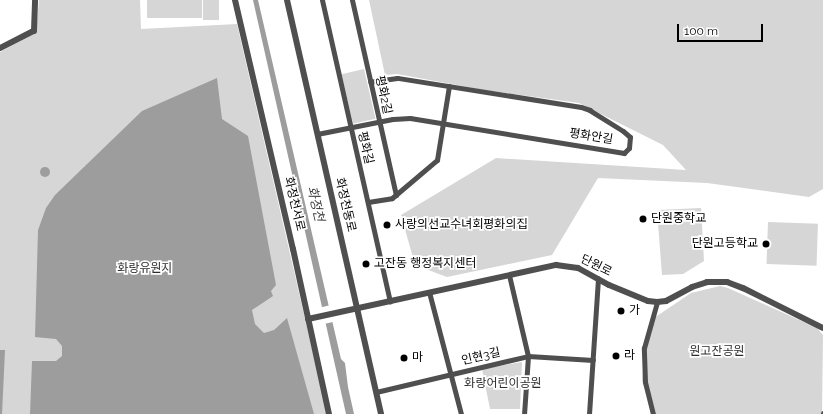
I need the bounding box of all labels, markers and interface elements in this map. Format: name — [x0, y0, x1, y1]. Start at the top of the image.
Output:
scale bar — [679, 16, 765, 42]
text: 100 m — [684, 24, 718, 38]
street label: 평화2길 — [372, 74, 394, 116]
street label: 평화안길 — [568, 126, 614, 148]
street label: 평화길 — [354, 130, 376, 166]
street label: 화정천서로 — [281, 175, 307, 233]
street label: 화정천동로 — [332, 176, 358, 234]
water label: 화정천 — [303, 185, 327, 223]
place label: 단원중학교 — [651, 212, 706, 226]
marker: 단원중학교 — [638, 214, 648, 224]
place label: 사랑의선교수녀회평화의집 — [395, 218, 527, 232]
marker: 사랑의선교수녀회평화의집 — [382, 220, 392, 230]
place label: 단원고등학교 — [692, 237, 758, 251]
marker: 단원고등학교 — [761, 239, 771, 249]
street label: 단원로 — [578, 252, 614, 280]
place label: 고잔동 행정복지센터 — [374, 257, 476, 271]
marker: 고잔동 행정복지센터 — [361, 259, 371, 269]
park label: 화랑유원지 — [117, 262, 173, 276]
place label: 가 — [629, 304, 640, 318]
marker: 가 — [616, 306, 626, 316]
park label: 원고잔공원 — [689, 345, 745, 359]
street label: 인현3길 — [460, 346, 502, 368]
place label: 라 — [624, 349, 635, 363]
place label: 마 — [412, 351, 423, 365]
marker: 라 — [611, 351, 621, 361]
marker: 마 — [399, 353, 409, 363]
park label: 화랑어린이공원 — [464, 377, 542, 391]

